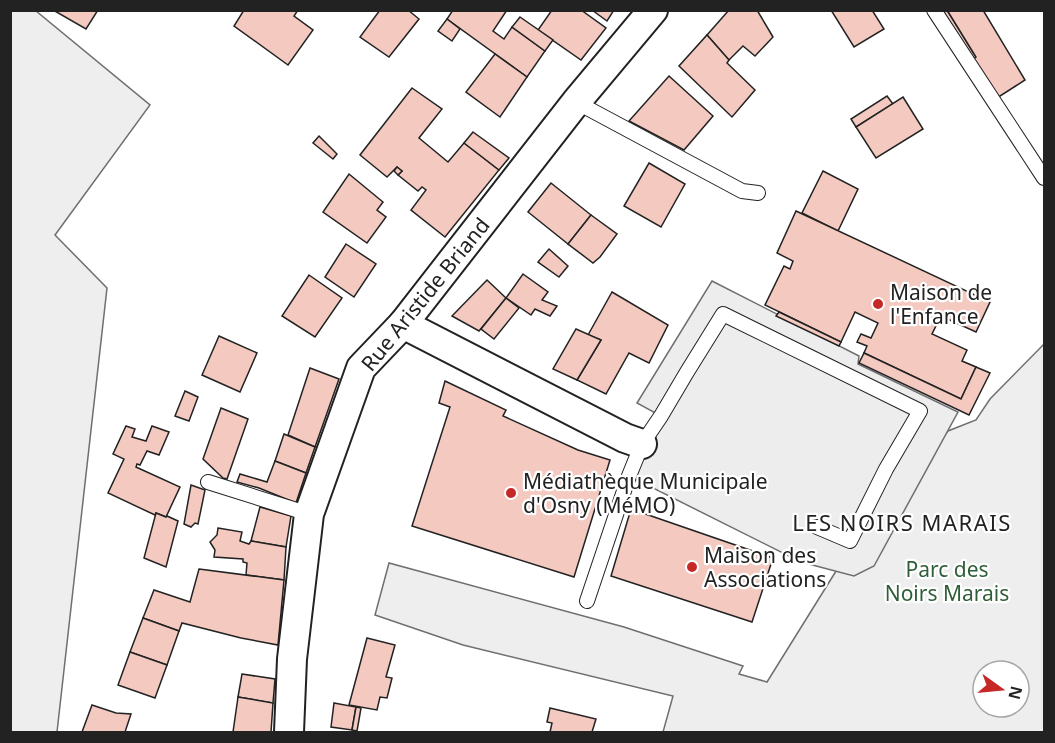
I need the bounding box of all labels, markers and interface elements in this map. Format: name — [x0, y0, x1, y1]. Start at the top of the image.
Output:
street label: Rue Aristide Briand — [354, 212, 496, 376]
place label: Maison de l'Enfance — [890, 278, 992, 330]
marker: Maison de l'Enfance — [871, 297, 885, 311]
place label: Médiathèque Municipale d'Osny (MéMO) — [523, 467, 767, 519]
marker: Médiathèque Municipale d'Osny (MéMO) — [504, 486, 518, 500]
district label: LES NOIRS MARAIS — [792, 507, 1012, 537]
place label: Maison des Associations — [704, 541, 826, 593]
park label: Parc des Noirs Marais — [885, 555, 1009, 607]
marker: Maison des Associations — [685, 560, 699, 574]
north arrow — [971, 659, 1031, 719]
text: N — [1003, 684, 1028, 702]

